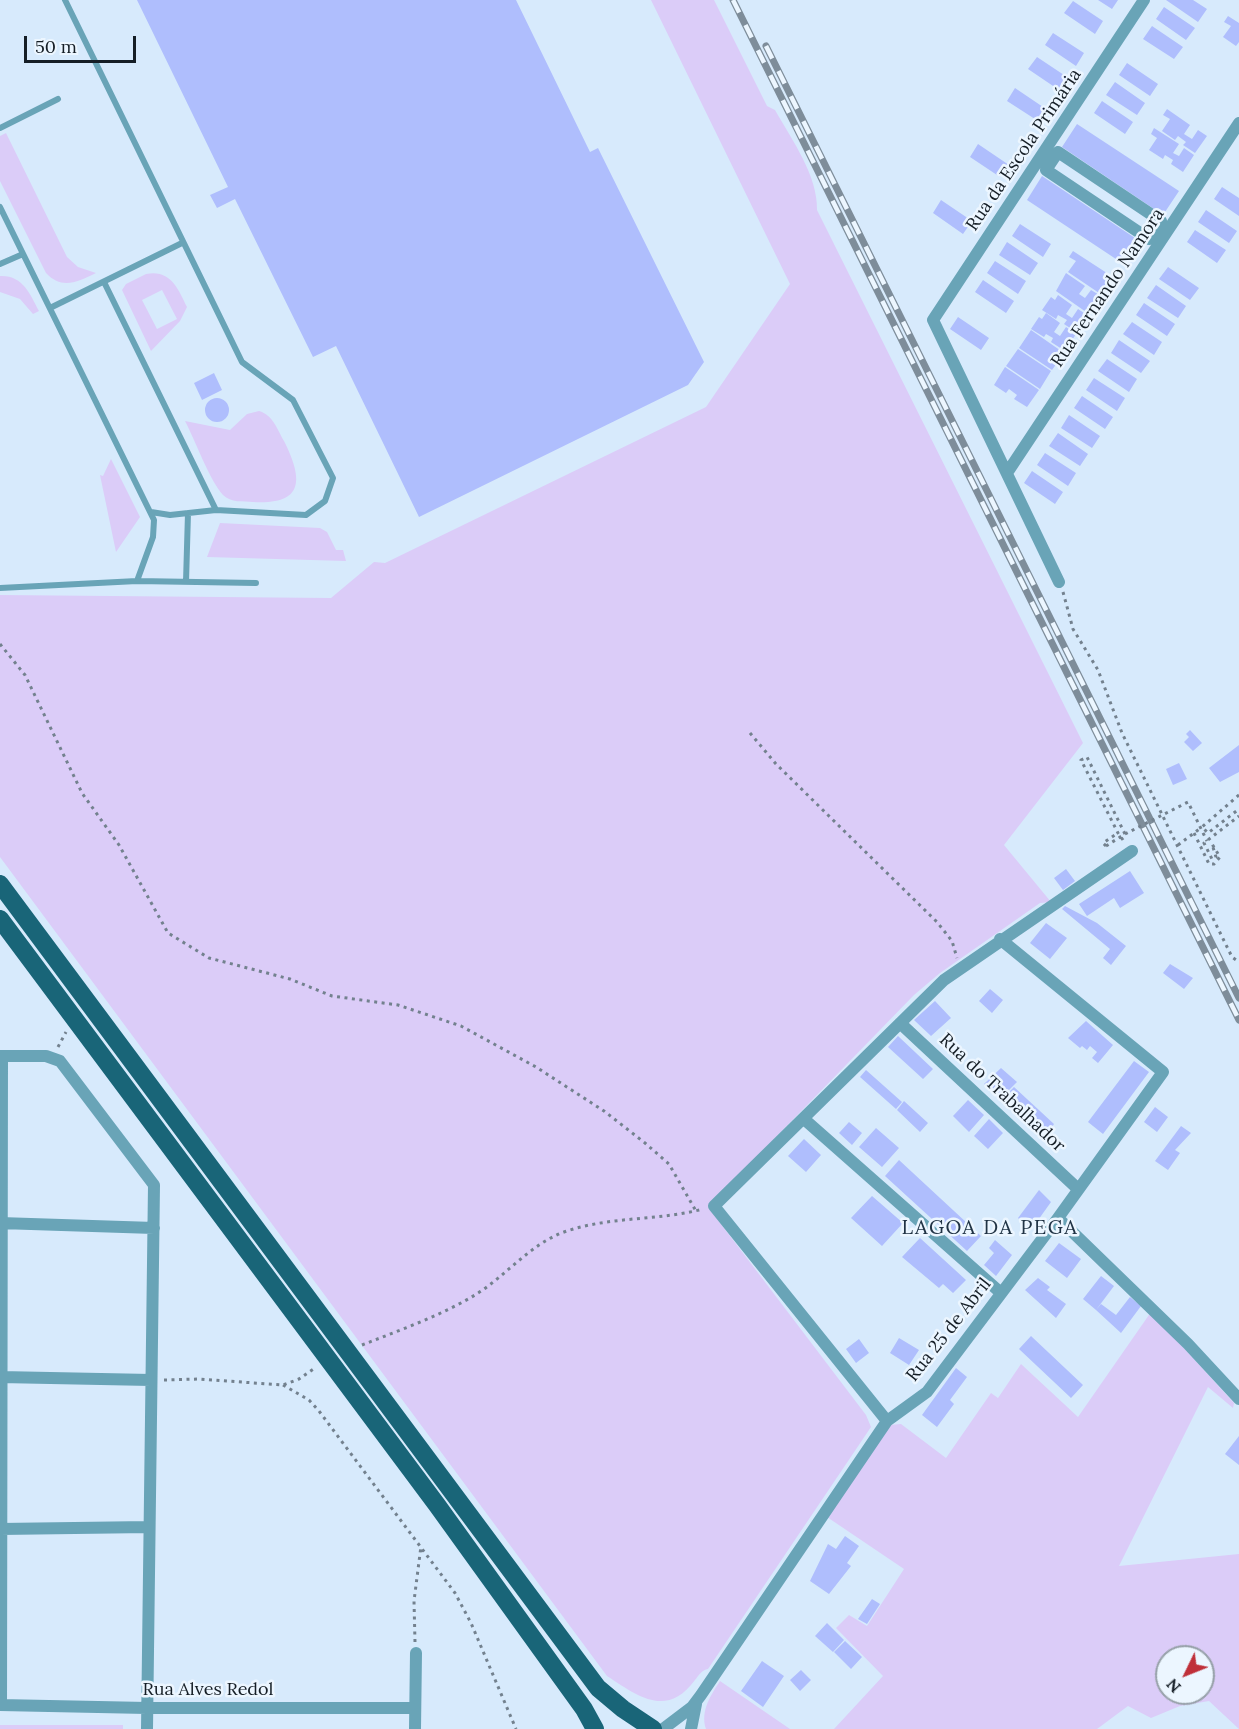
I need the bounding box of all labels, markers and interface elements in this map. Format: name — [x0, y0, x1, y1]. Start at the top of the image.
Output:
scale bar — [27, 24, 140, 62]
text: 50 m — [35, 35, 77, 58]
street label: Rua da Escola Primária — [962, 65, 1086, 235]
street label: Rua Fernando Namora — [1047, 204, 1169, 372]
street label: Rua do Trabalhador — [935, 1029, 1069, 1157]
district label: LAGOA DA PEGA — [902, 1216, 1078, 1240]
street label: Rua 25 de Abril — [902, 1274, 996, 1386]
north arrow — [1155, 1645, 1215, 1705]
text: N — [1162, 1675, 1185, 1697]
street label: Rua Alves Redol — [142, 1679, 274, 1701]

